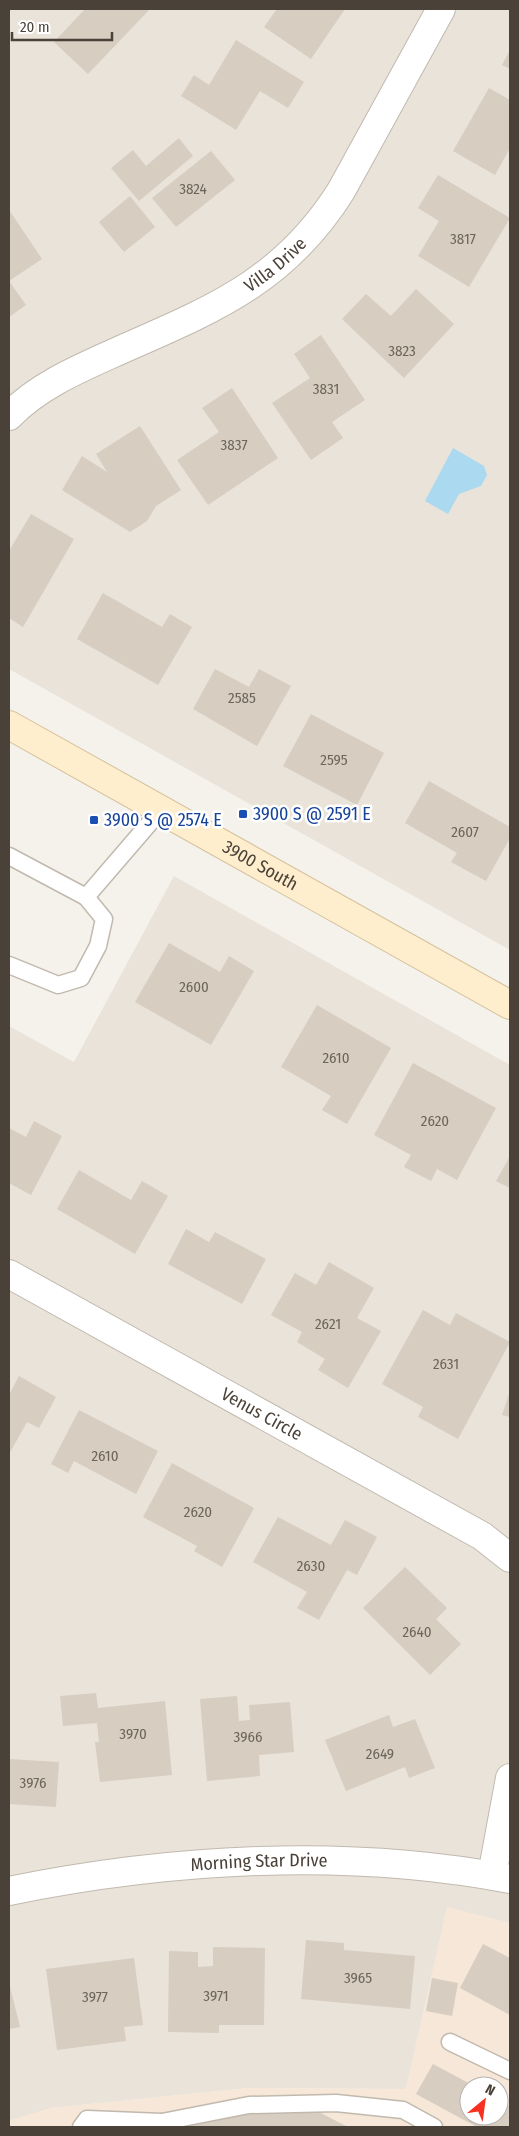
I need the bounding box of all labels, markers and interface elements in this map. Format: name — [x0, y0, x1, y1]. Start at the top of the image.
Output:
scale bar — [12, 10, 112, 42]
text: 20 m — [20, 18, 50, 36]
house number: 3824 — [179, 180, 207, 198]
house number: 3817 — [450, 230, 476, 248]
street label: Villa Drive — [240, 233, 311, 297]
house number: 3823 — [388, 342, 416, 360]
house number: 3831 — [313, 380, 339, 398]
house number: 3837 — [220, 436, 248, 454]
house number: 2585 — [228, 689, 256, 707]
house number: 2595 — [320, 751, 348, 769]
place label: 3900 S @ 2591 E — [253, 803, 371, 825]
marker: 3900 S @ 2591 E — [237, 808, 249, 820]
place label: 3900 S @ 2574 E — [104, 809, 222, 831]
marker: 3900 S @ 2574 E — [88, 814, 100, 826]
house number: 2607 — [451, 823, 479, 841]
street label: 3900 South — [219, 836, 302, 895]
house number: 2600 — [179, 978, 209, 996]
house number: 2610 — [322, 1049, 350, 1067]
house number: 2620 — [421, 1112, 449, 1130]
house number: 2621 — [315, 1315, 341, 1333]
house number: 2631 — [433, 1355, 459, 1373]
street label: Venus Circle — [217, 1383, 306, 1445]
house number: 2610 — [91, 1447, 119, 1465]
house number: 2620 — [184, 1503, 212, 1521]
house number: 2630 — [297, 1557, 325, 1575]
house number: 2640 — [402, 1623, 432, 1641]
house number: 3970 — [119, 1725, 147, 1743]
house number: 3966 — [234, 1728, 262, 1746]
house number: 2649 — [366, 1745, 394, 1763]
house number: 3976 — [20, 1774, 46, 1792]
street label: Morning Star Drive — [190, 1849, 328, 1876]
house number: 3965 — [344, 1969, 372, 1987]
house number: 3971 — [203, 1987, 229, 2005]
house number: 3977 — [82, 1988, 108, 2006]
north arrow — [459, 2076, 509, 2126]
text: N — [482, 2081, 498, 2100]

